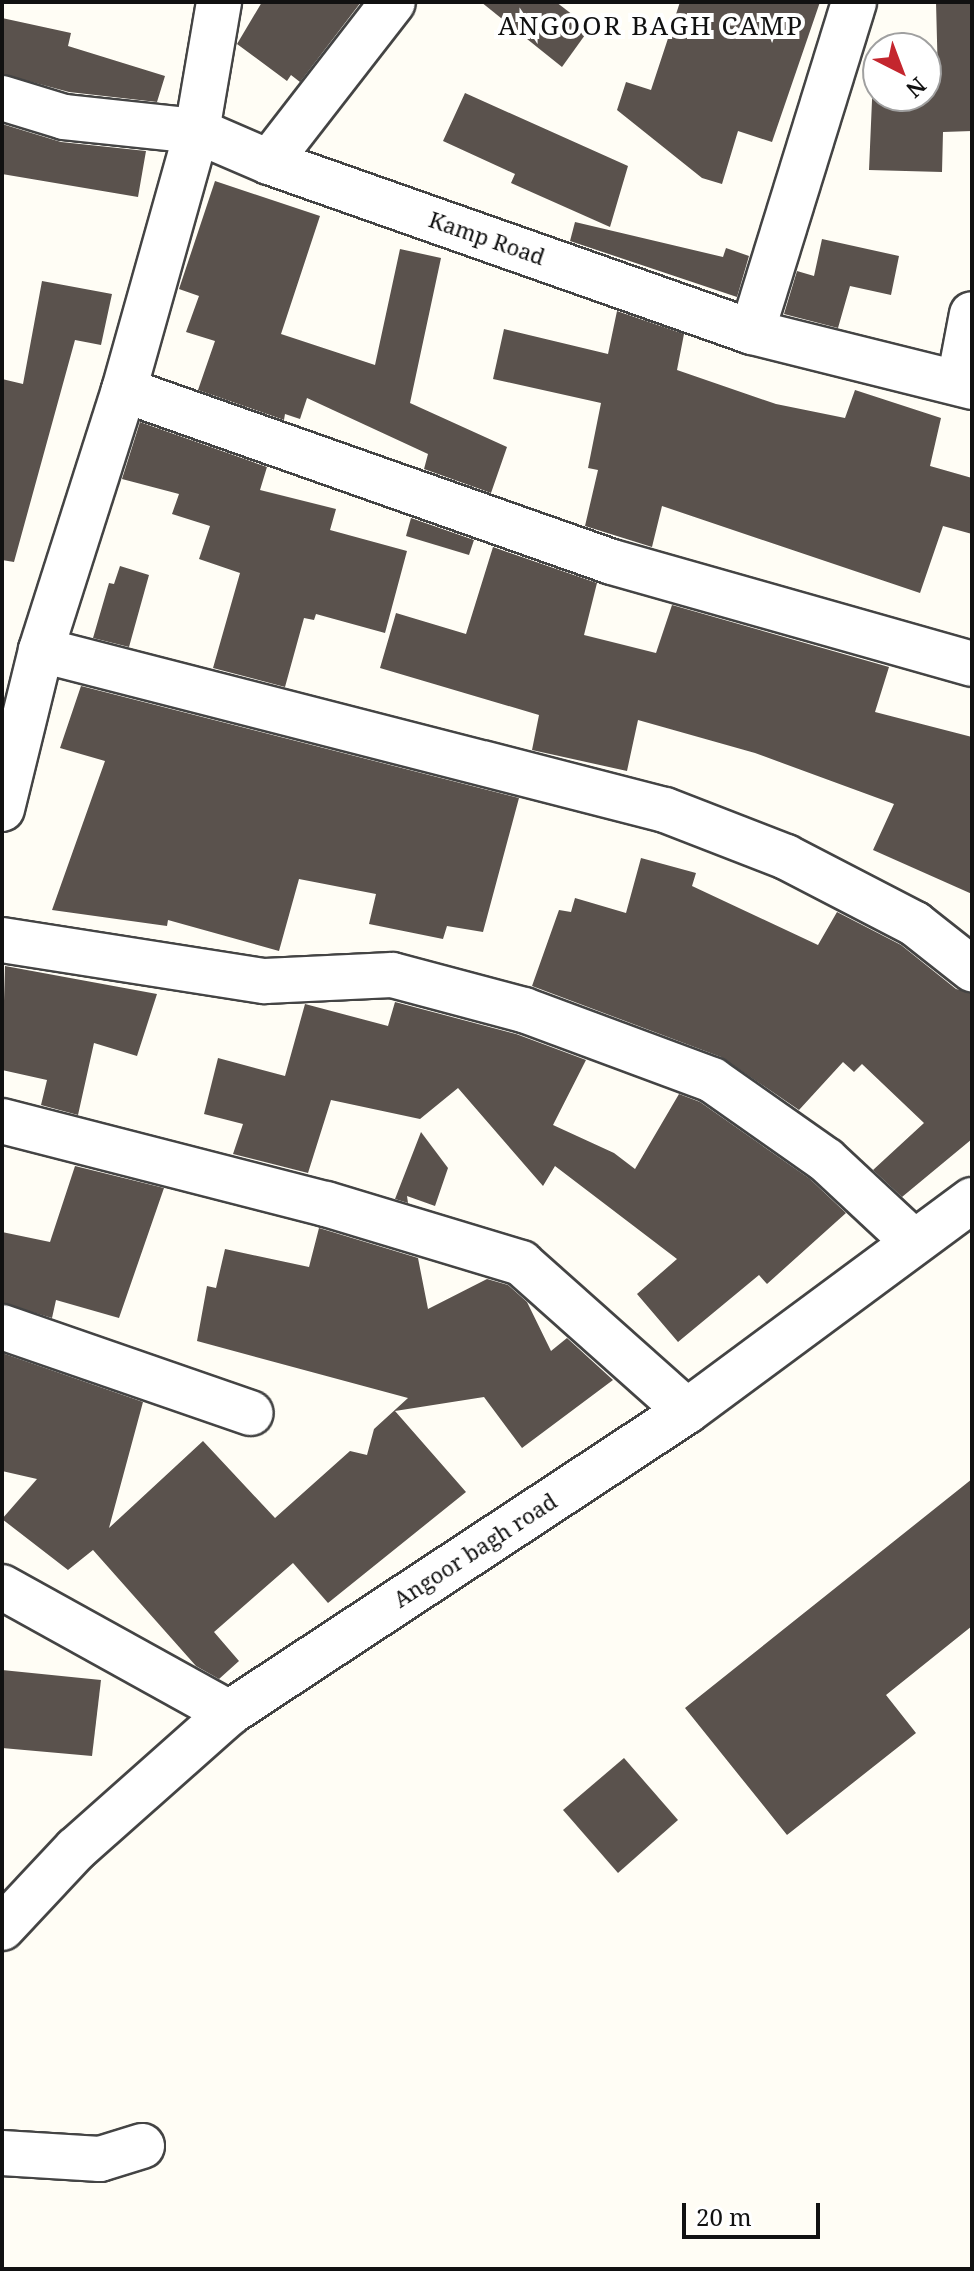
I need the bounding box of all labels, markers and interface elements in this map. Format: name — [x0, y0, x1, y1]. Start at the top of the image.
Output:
district label: ANGOOR BAGH CAMP — [498, 10, 804, 42]
north arrow — [862, 32, 942, 112]
text: N — [900, 71, 933, 105]
street label: Kamp Road — [426, 206, 548, 270]
street label: Angoor bagh road — [388, 1487, 562, 1613]
scale bar — [686, 2187, 824, 2237]
text: 20 m — [696, 2200, 752, 2233]

